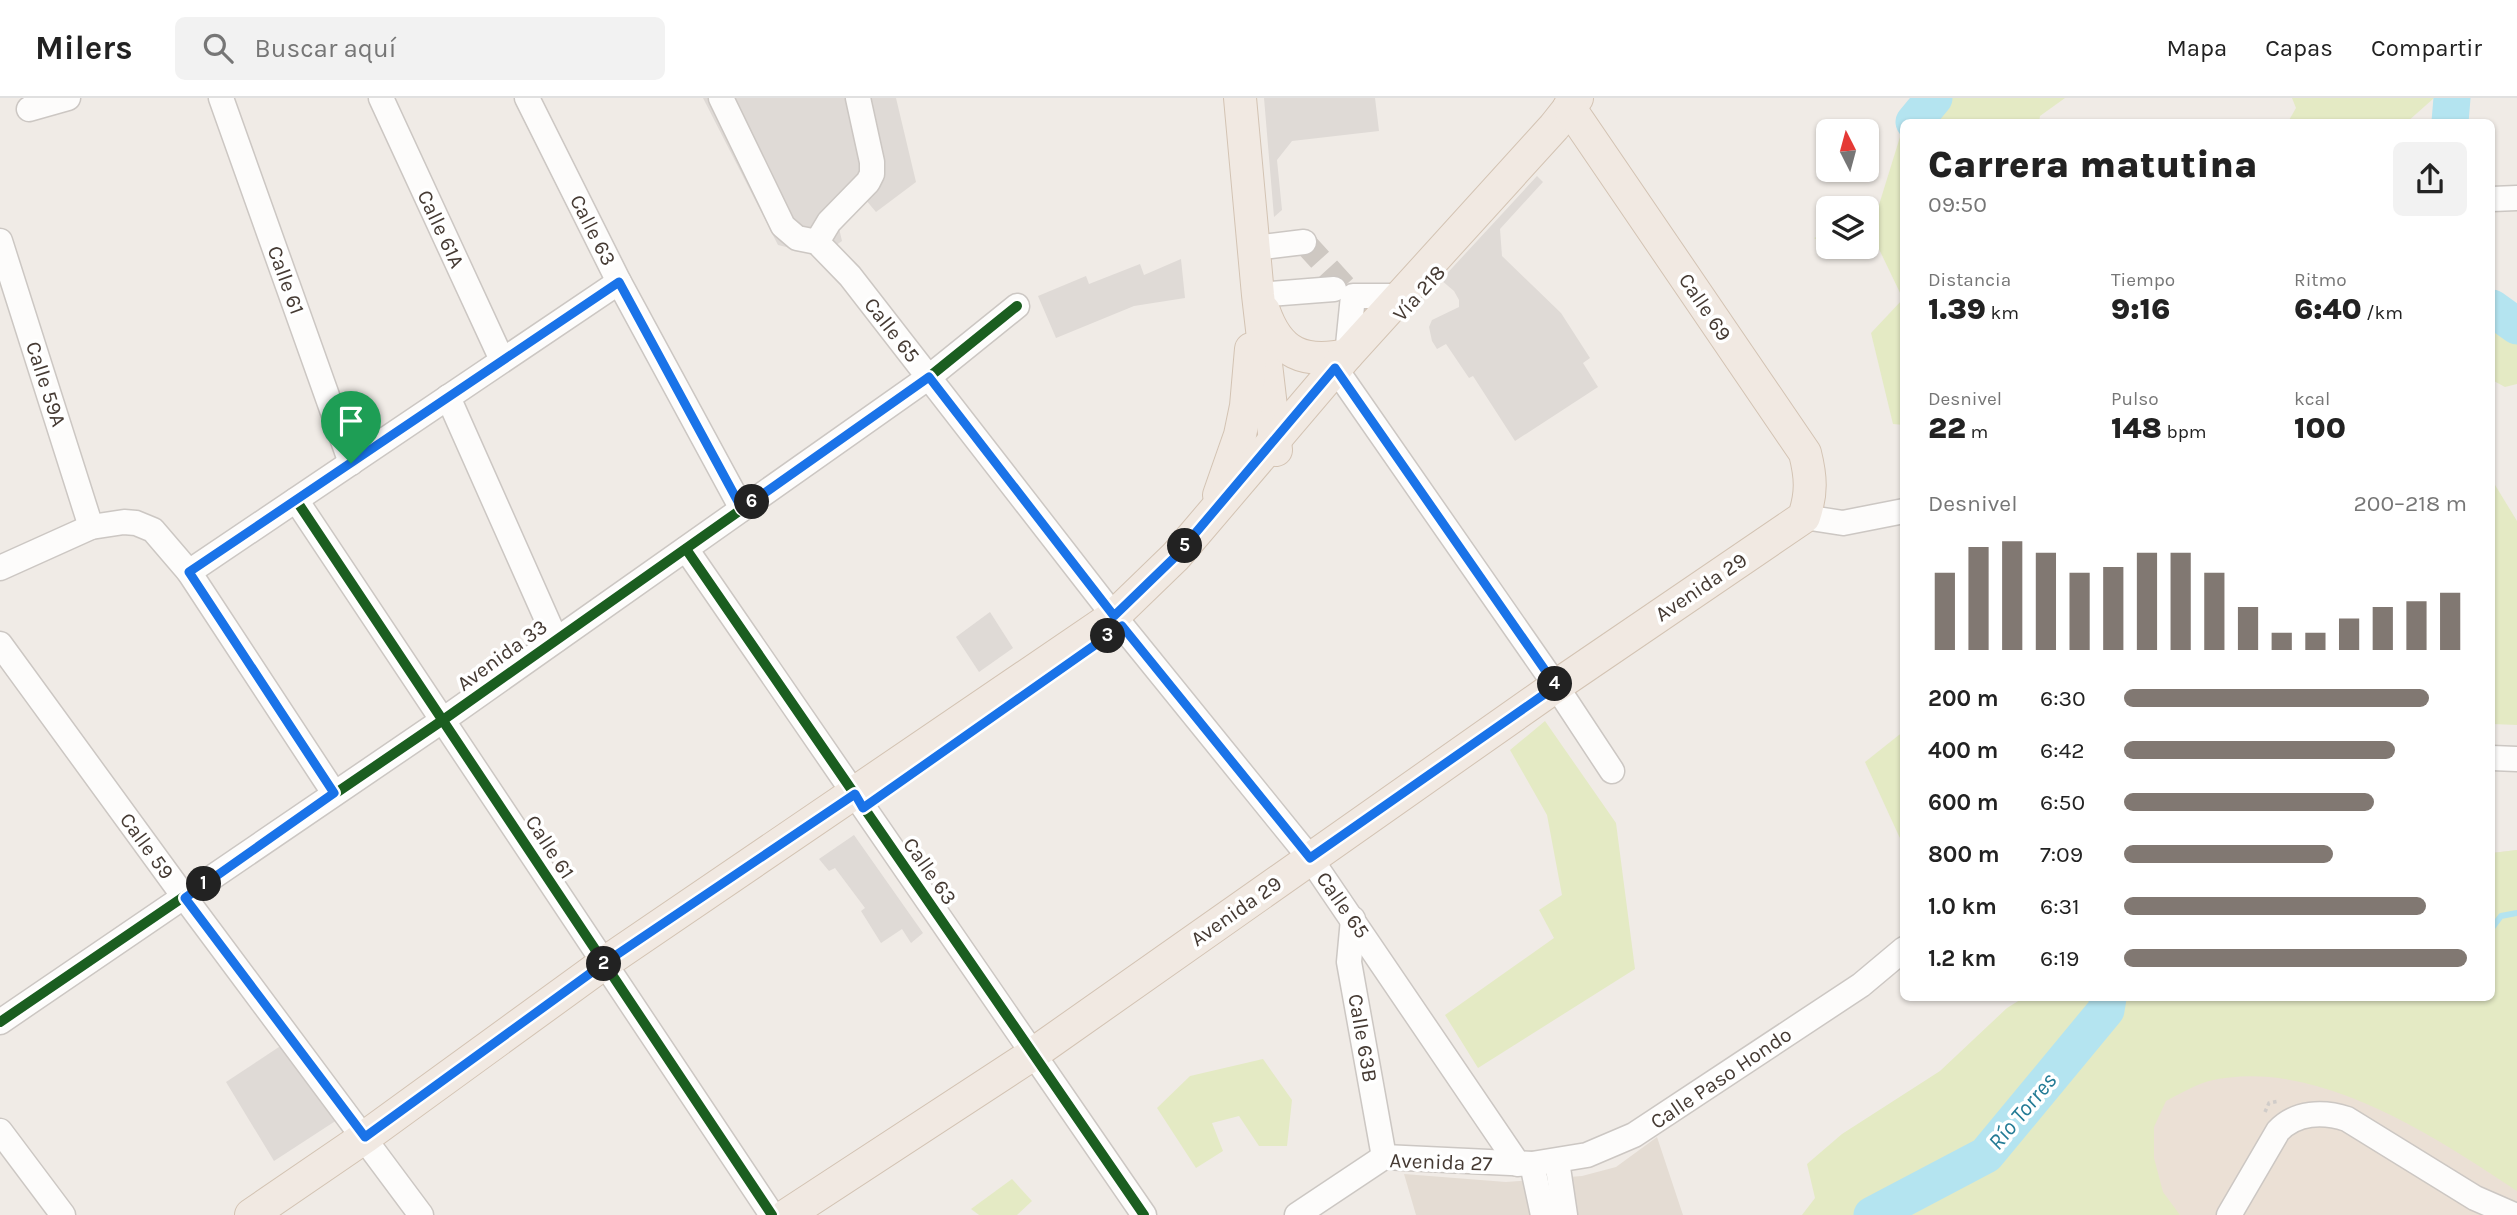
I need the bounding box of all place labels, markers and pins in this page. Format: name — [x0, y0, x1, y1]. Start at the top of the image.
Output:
pin — [321, 391, 381, 463]
pin: 6 — [734, 484, 770, 520]
pin: 5 — [1168, 528, 1202, 564]
pin: 3 — [1090, 618, 1126, 654]
pin: 4 — [1538, 666, 1572, 702]
pin: 1 — [186, 866, 222, 902]
pin: 2 — [586, 946, 622, 982]

